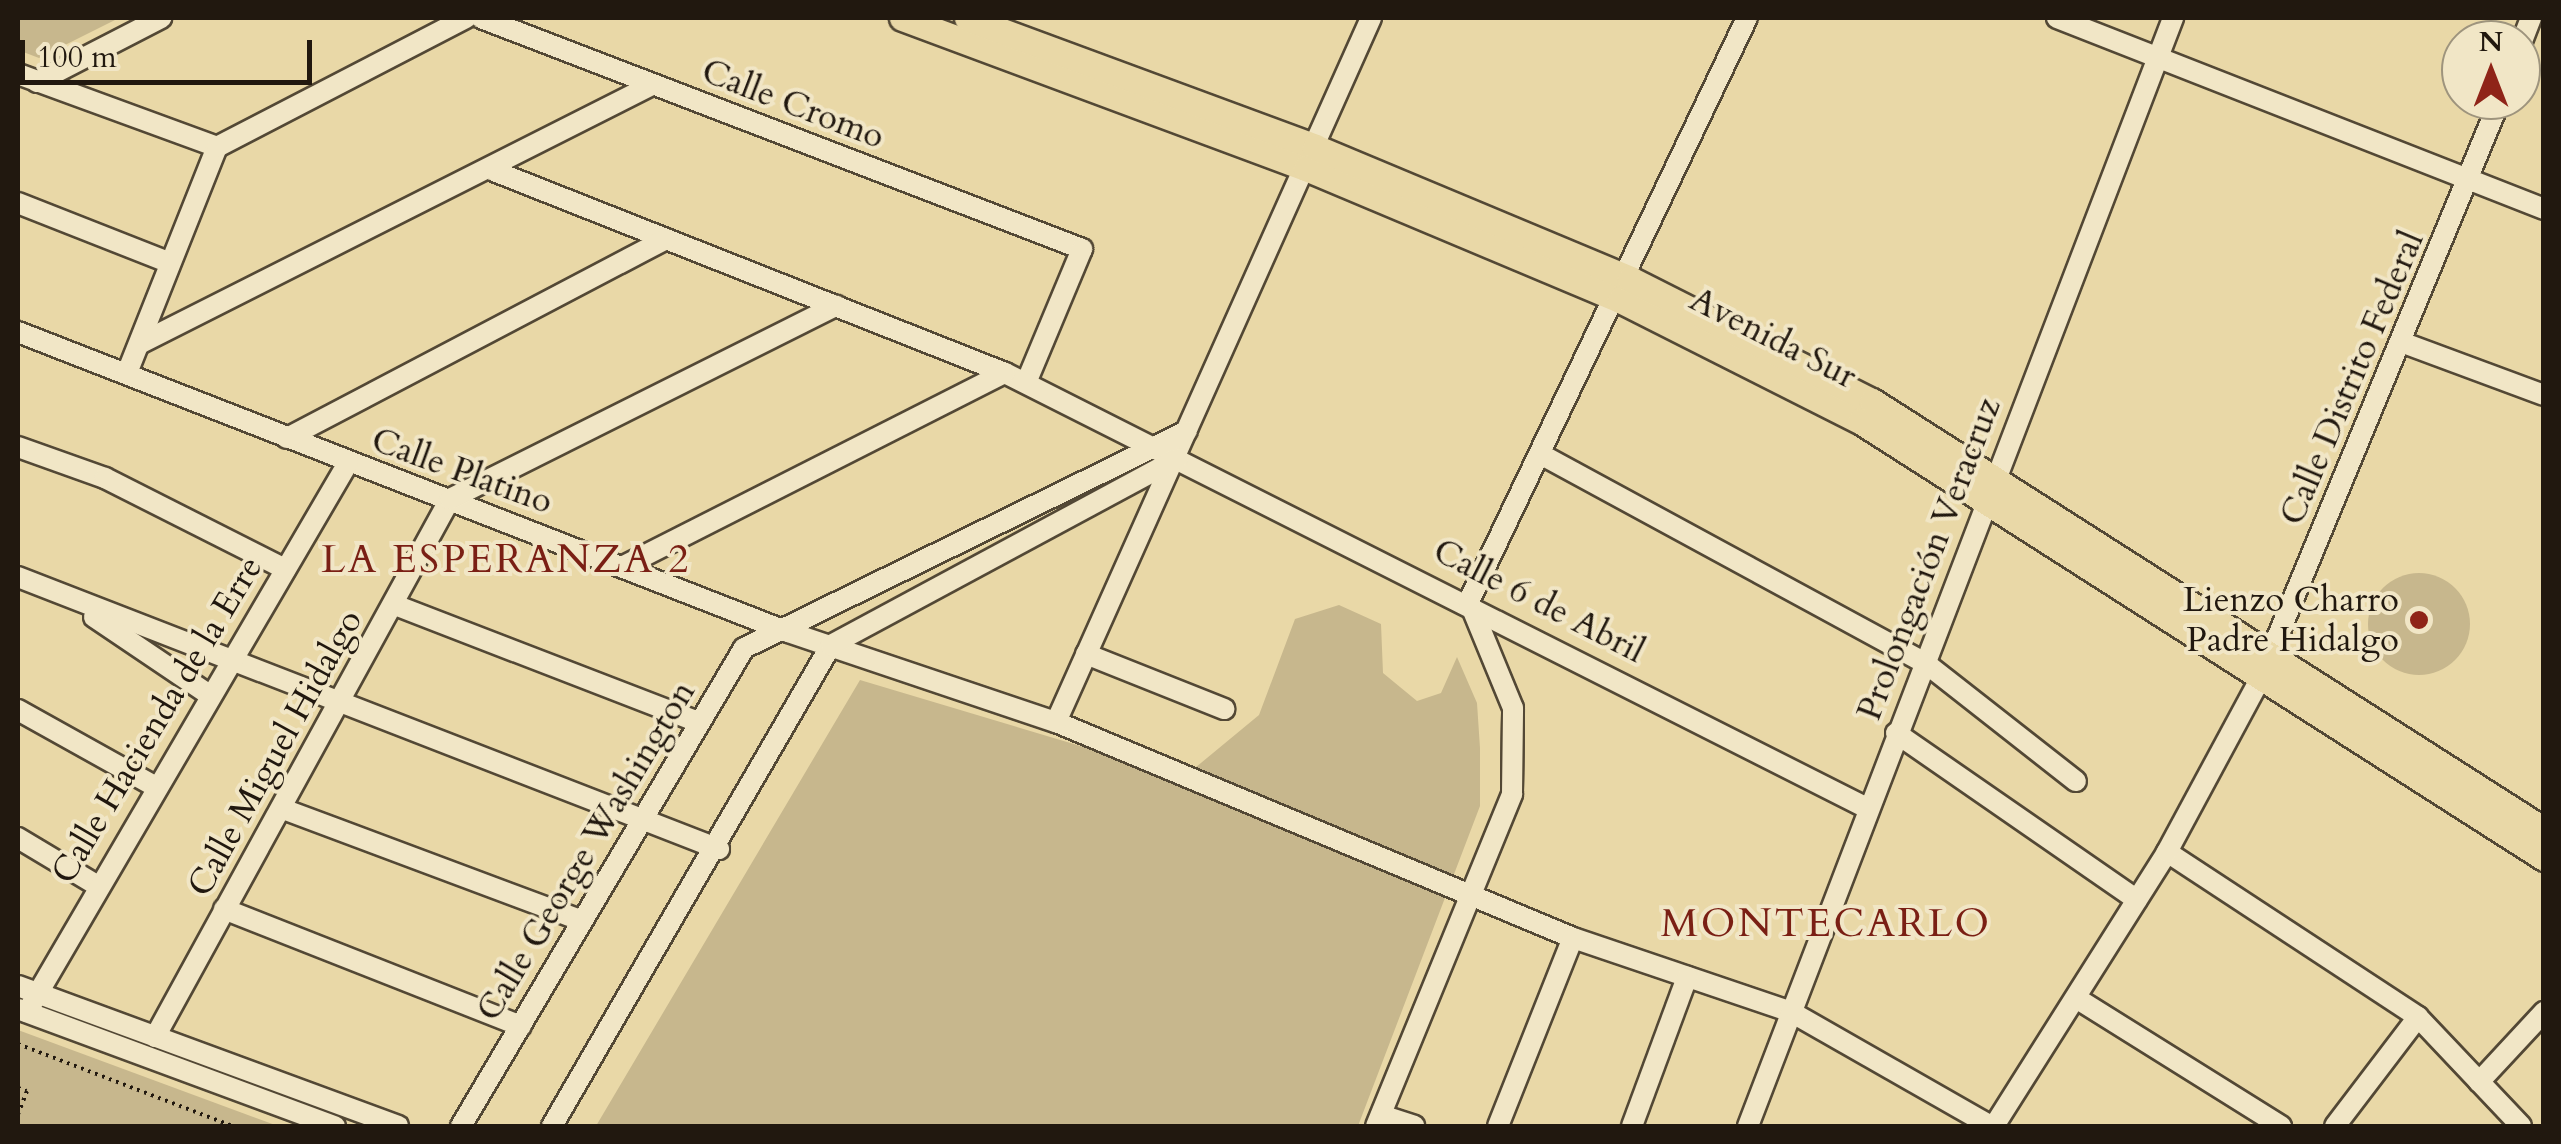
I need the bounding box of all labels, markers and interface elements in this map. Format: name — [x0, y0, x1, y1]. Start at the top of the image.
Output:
scale bar — [25, 20, 318, 82]
north arrow — [2441, 20, 2541, 120]
text: N — [2479, 23, 2503, 61]
text: 100 m — [37, 37, 117, 78]
street label: Calle Cromo — [696, 50, 890, 158]
street label: Calle Distrito Federal — [2271, 225, 2433, 531]
street label: Avenida Sur — [1683, 278, 1863, 398]
street label: Prolongación Veracruz — [1848, 392, 2010, 726]
street label: Calle Platino — [366, 419, 558, 523]
street label: Calle 6 de Abril — [1426, 530, 1652, 672]
district label: LA ESPERANZA 2 — [321, 536, 691, 584]
street label: Calle Hacienda de la Erre — [43, 549, 271, 891]
place label: Lienzo Charro Padre Hidalgo — [2183, 579, 2399, 661]
street label: Calle Miguel Hidalgo — [179, 602, 371, 904]
marker: Lienzo Charro Padre Hidalgo — [2408, 609, 2430, 631]
street label: Calle George Washington — [468, 673, 704, 1029]
district label: MONTECARLO — [1661, 900, 1991, 948]

